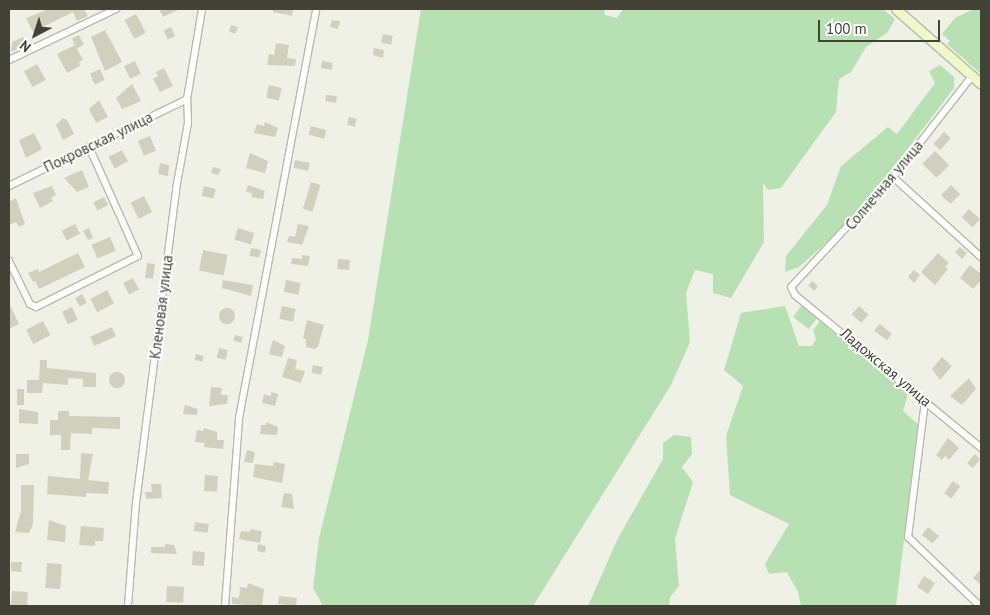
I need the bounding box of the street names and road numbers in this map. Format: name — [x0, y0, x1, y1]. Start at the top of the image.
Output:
street label: Покровская улица — [40, 108, 156, 176]
street label: Солнечная улица — [841, 137, 927, 233]
street label: Кленовая улица — [146, 254, 176, 360]
street label: Ладожская улица — [837, 324, 935, 410]

